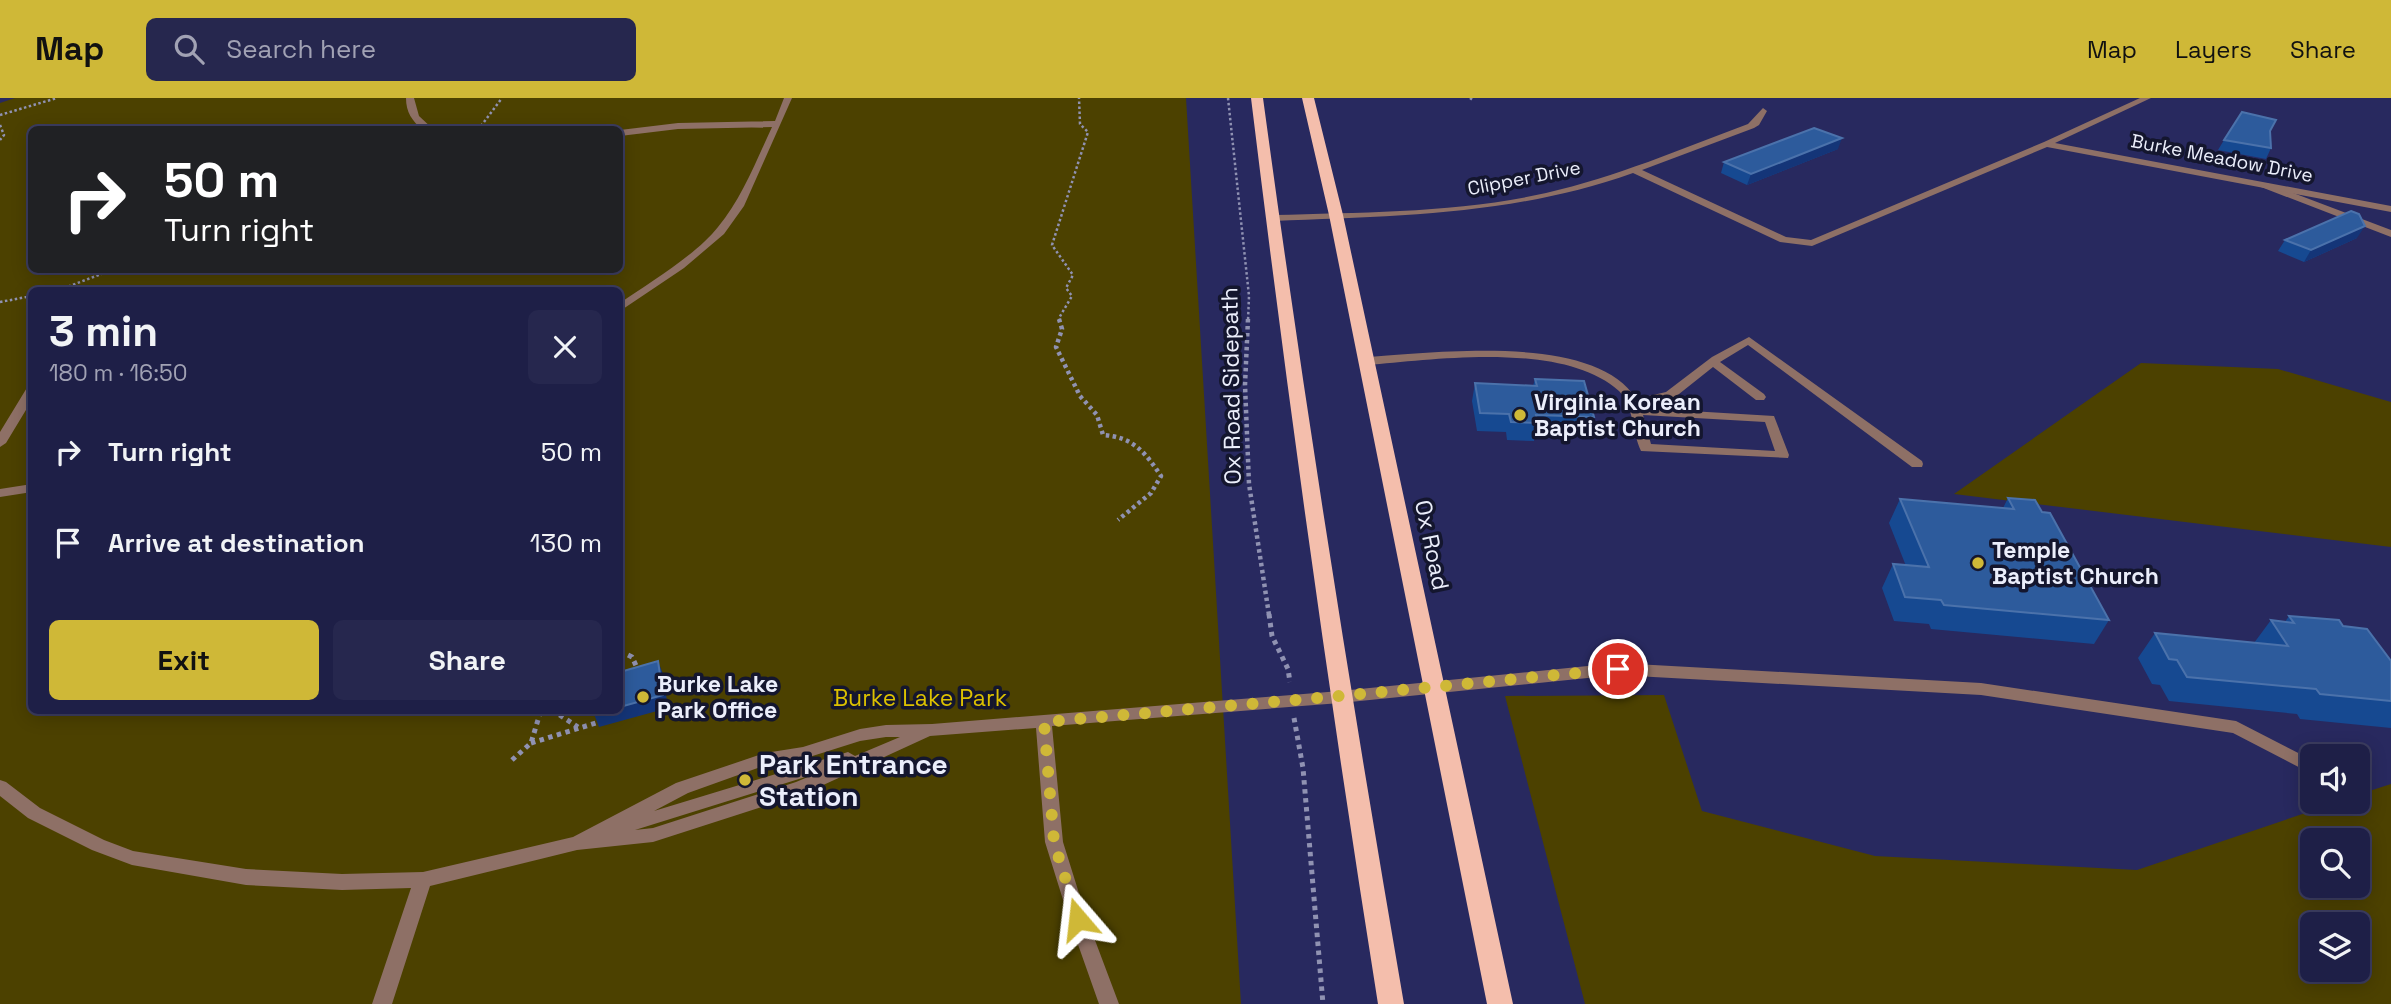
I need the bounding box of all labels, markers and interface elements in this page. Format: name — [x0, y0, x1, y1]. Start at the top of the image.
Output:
search box — [146, 18, 636, 81]
text: Map — [35, 28, 104, 70]
icon: search — [170, 30, 208, 68]
text: Search here — [226, 32, 376, 66]
text: Map — [2087, 34, 2137, 65]
text: Layers — [2175, 34, 2252, 65]
text: Share — [2290, 34, 2356, 65]
street label: Burke Meadow Drive — [2129, 128, 2315, 188]
text: 50 m — [164, 149, 279, 211]
icon: right — [49, 154, 140, 245]
street label: Clipper Drive — [1465, 155, 1583, 201]
text: Turn right — [164, 210, 314, 250]
street label: Ox Road Sidepath — [1214, 287, 1248, 485]
text: 3 min — [49, 305, 158, 358]
button: close — [528, 310, 602, 384]
text: 180 m · 16:50 — [49, 358, 188, 388]
place label: Virginia Korean Baptist Church — [1534, 387, 1701, 443]
marker: Virginia Korean Baptist Church — [1512, 407, 1528, 423]
icon: right — [49, 433, 87, 471]
text: Turn right — [108, 435, 232, 469]
text: 50 m — [541, 435, 602, 469]
street label: Ox Road — [1408, 497, 1456, 593]
icon: arrive — [49, 524, 87, 562]
text: Arrive at destination — [108, 526, 365, 560]
text: 130 m — [530, 526, 602, 560]
place label: Temple Baptist Church — [1992, 535, 2159, 591]
marker: Temple Baptist Church — [1970, 555, 1986, 571]
button: Exit — [49, 620, 319, 700]
button: Share — [333, 620, 602, 700]
pin — [1588, 639, 1648, 699]
icon: arrive — [1599, 650, 1637, 688]
place label: Burke Lake Park Office — [657, 669, 778, 725]
park label: Burke Lake Park — [833, 683, 1007, 713]
marker: Burke Lake Park Office — [635, 689, 651, 705]
map controls — [2300, 744, 2370, 982]
button: sound — [2300, 744, 2370, 814]
place label: Park Entrance Station — [759, 746, 948, 814]
marker: Park Entrance Station — [737, 772, 753, 788]
button: search — [2300, 828, 2370, 898]
position arrow — [1041, 882, 1115, 956]
button: layers — [2300, 912, 2370, 982]

